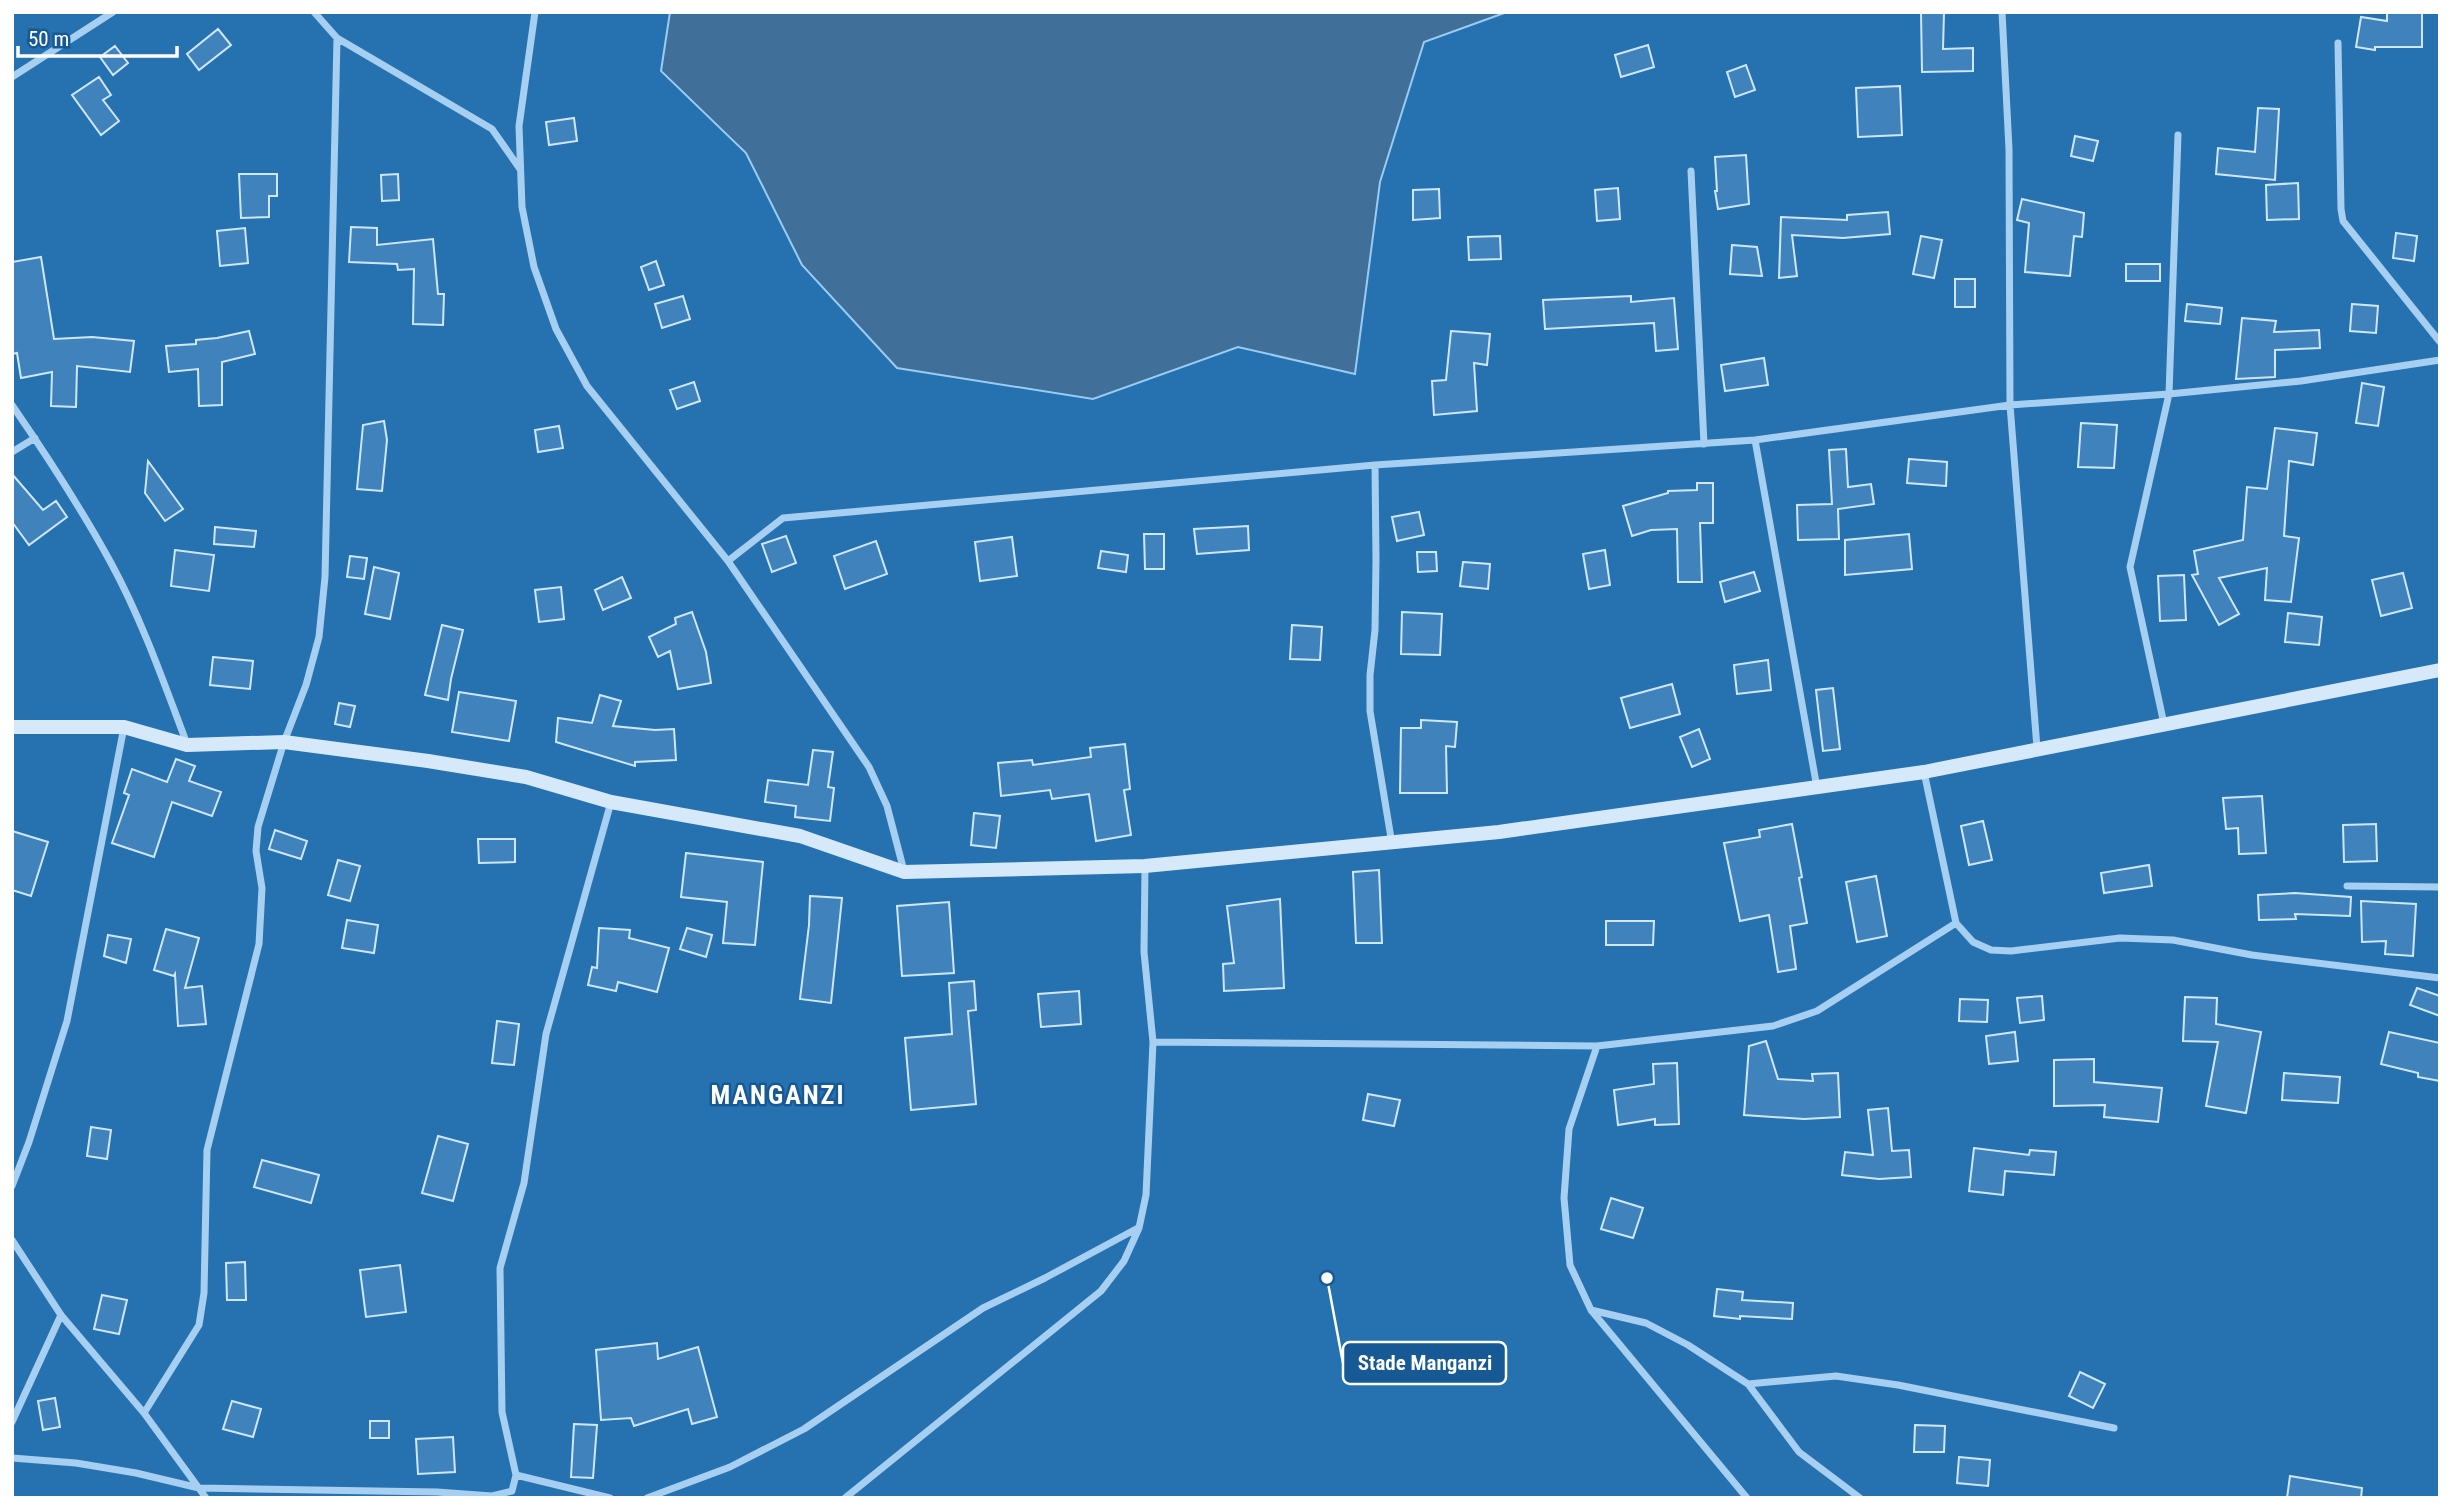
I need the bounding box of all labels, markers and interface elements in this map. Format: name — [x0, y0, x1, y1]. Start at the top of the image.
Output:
scale bar — [18, 14, 177, 58]
text: 50 m — [28, 27, 69, 51]
district label: MANGANZI — [711, 1080, 845, 1110]
callout: Stade Manganzi — [1343, 1342, 1506, 1384]
text: Stade Manganzi — [1358, 1351, 1492, 1375]

